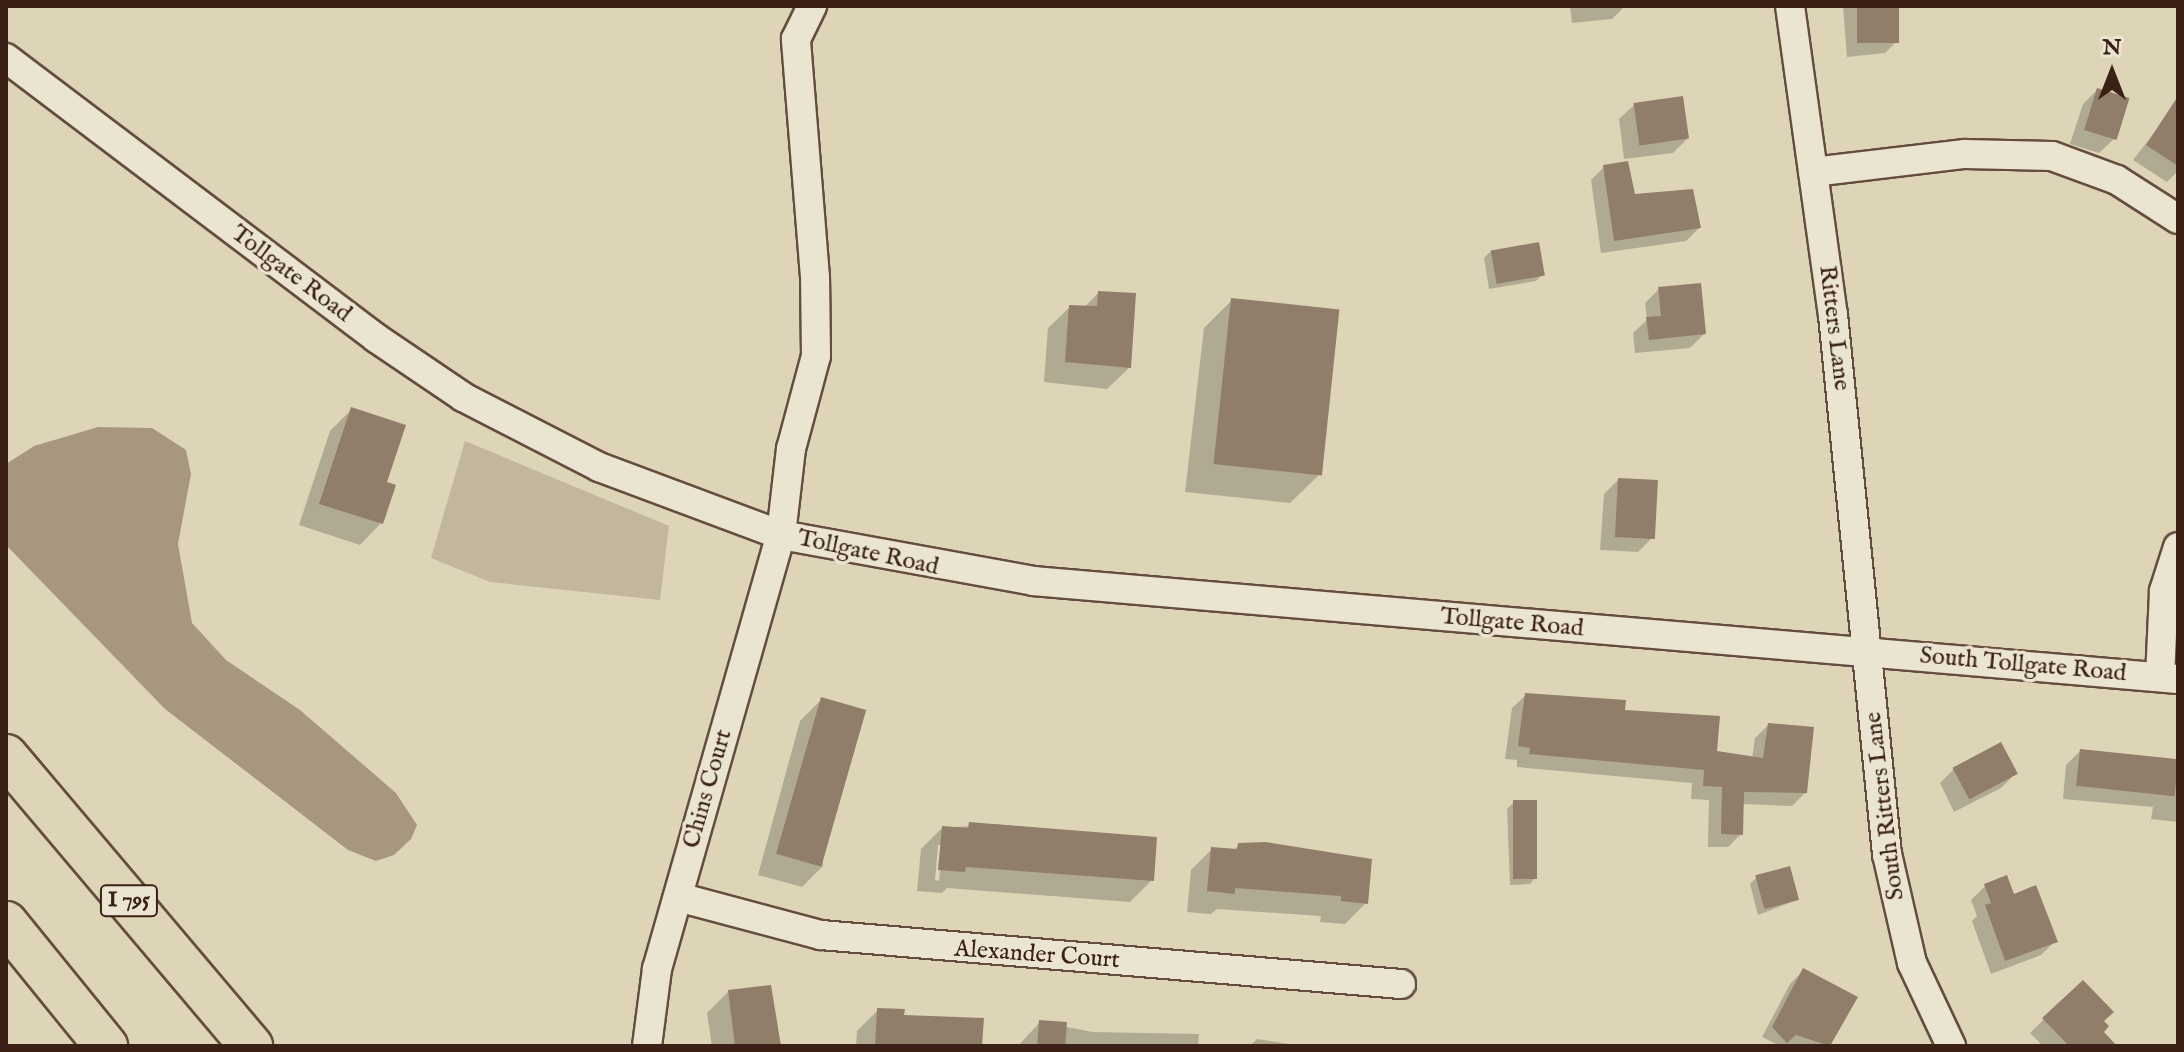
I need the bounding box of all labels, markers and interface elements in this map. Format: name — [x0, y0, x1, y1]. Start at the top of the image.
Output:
north arrow — [2072, 32, 2152, 112]
text: N — [2102, 34, 2122, 62]
street label: Tollgate Road — [225, 219, 357, 329]
street label: Ritters Lane — [1812, 264, 1856, 392]
street label: Tollgate Road — [795, 524, 941, 582]
street label: Tollgate Road — [1439, 602, 1585, 644]
street label: South Tollgate Road — [1918, 642, 2128, 688]
street label: South Ritters Lane — [1859, 710, 1911, 902]
street label: Chins Court — [677, 726, 739, 852]
road number: I 795 — [99, 883, 159, 919]
street label: Alexander Court — [953, 935, 1121, 975]

